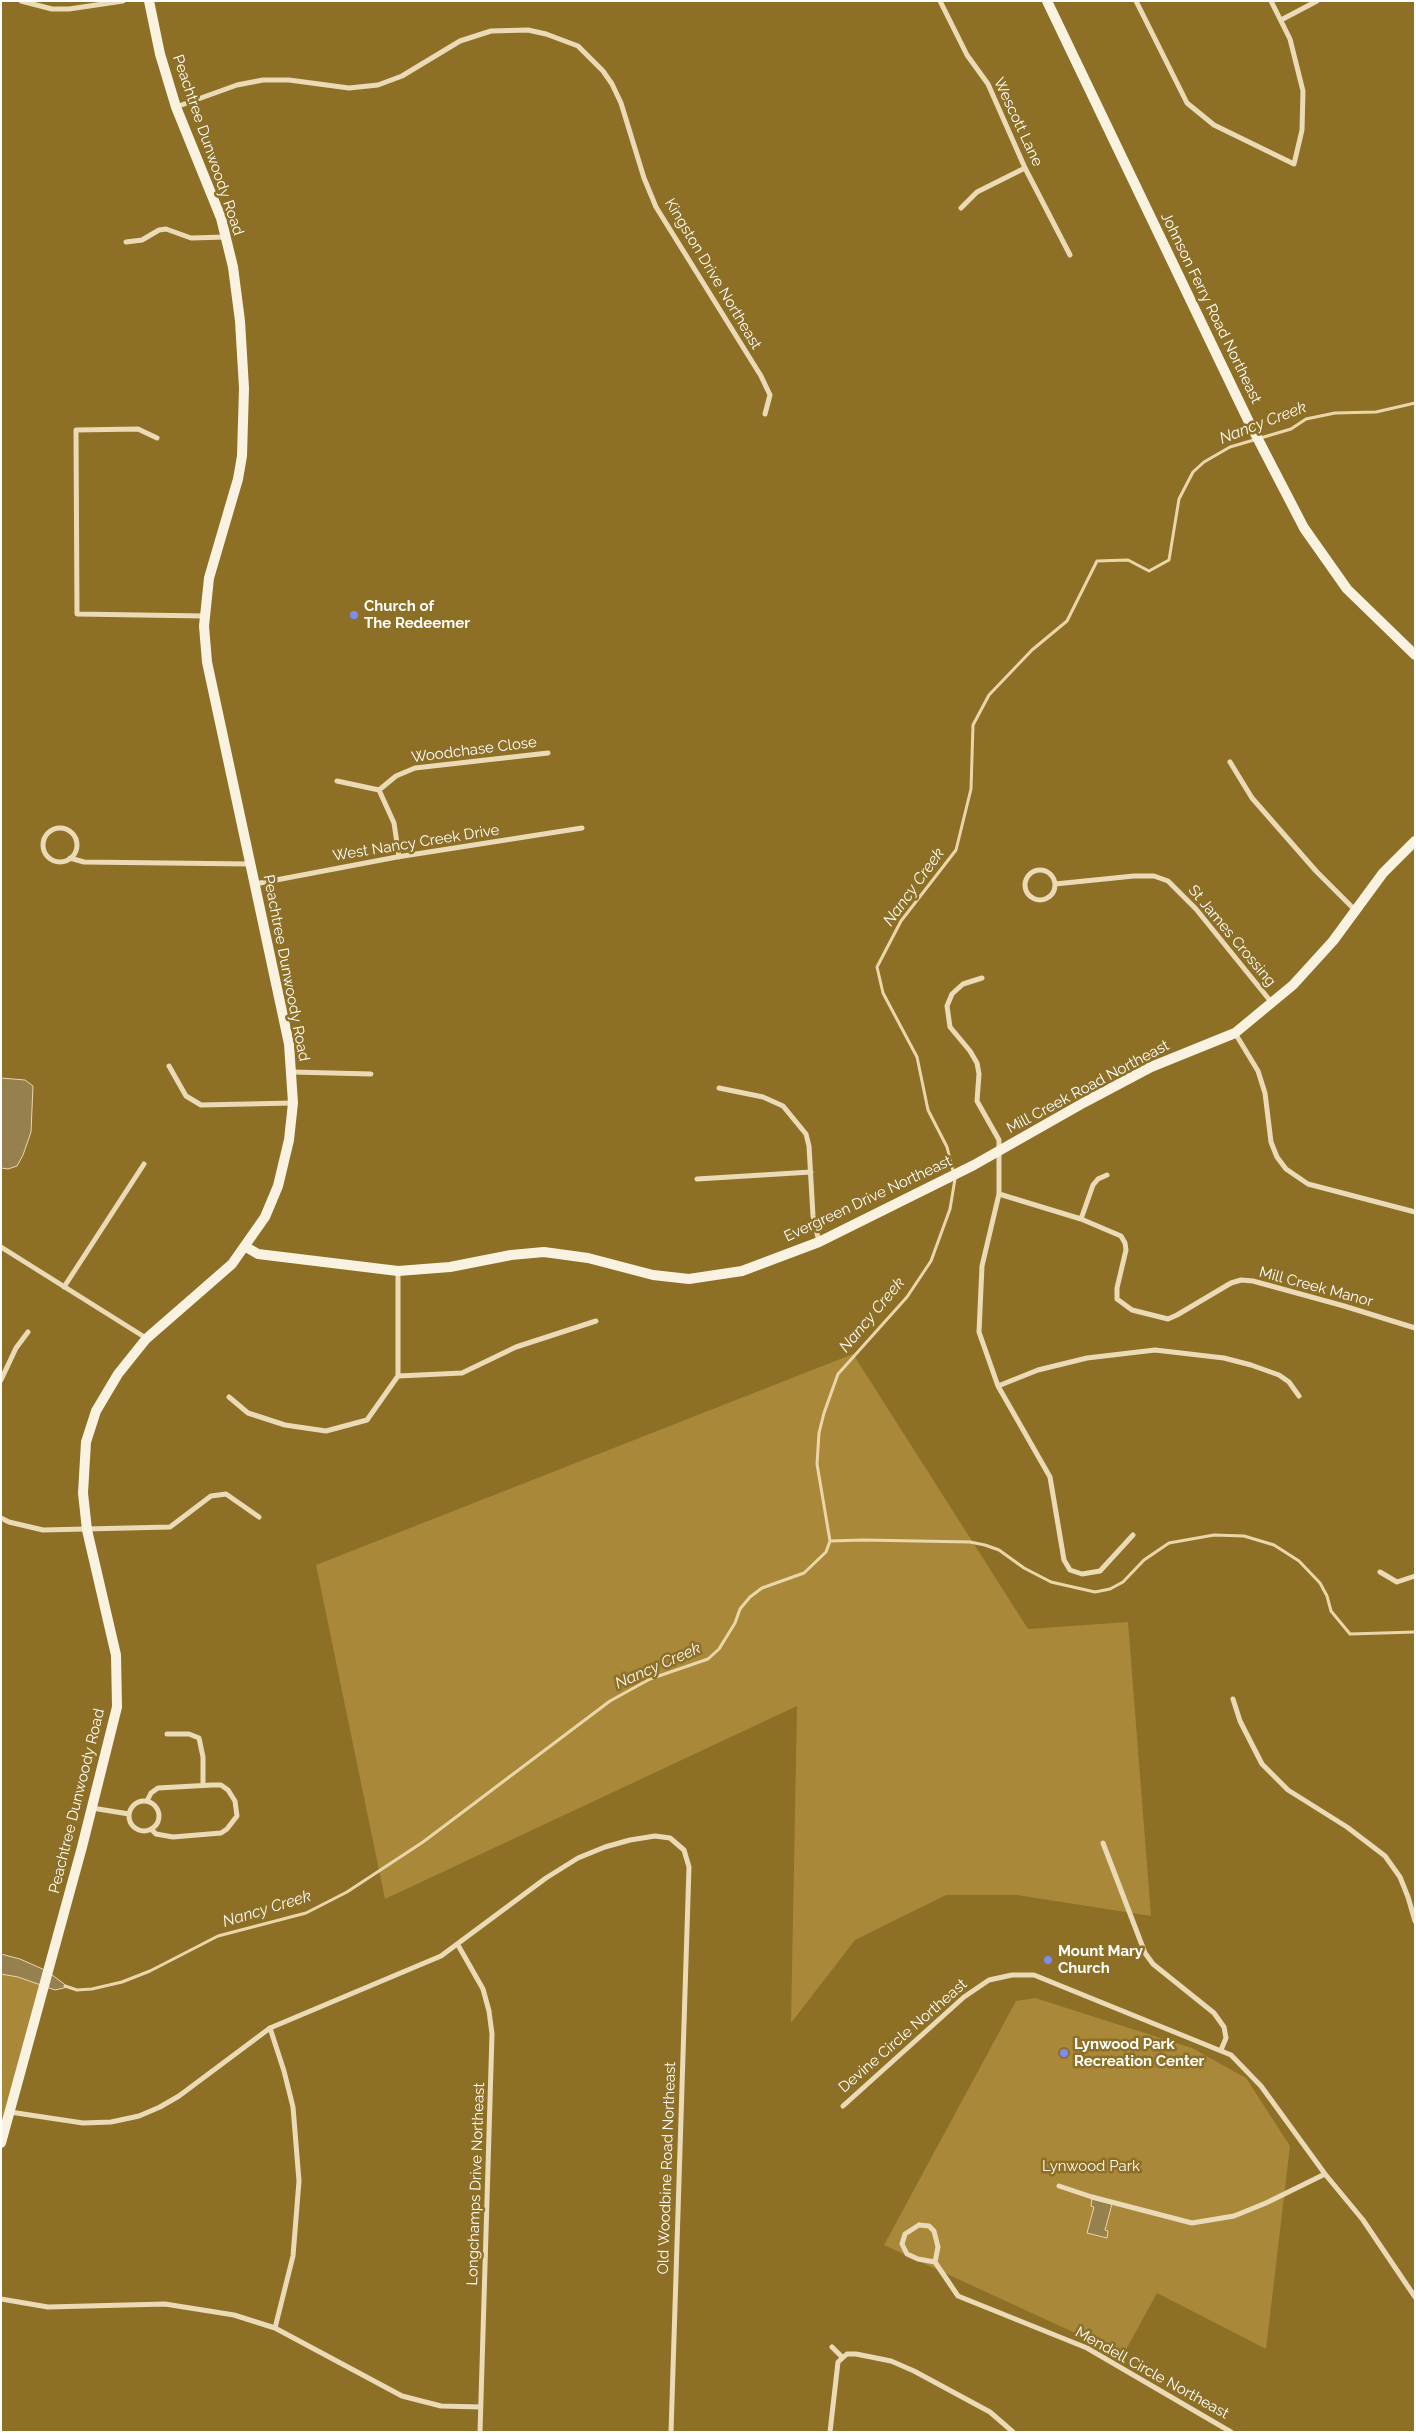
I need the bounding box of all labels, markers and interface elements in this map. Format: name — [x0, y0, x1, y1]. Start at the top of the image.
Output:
street label: Peachtree Dunwoody Road — [169, 52, 247, 238]
street label: Wescott Lane — [990, 75, 1046, 169]
street label: Kingston Drive Northeast — [661, 195, 765, 353]
street label: Johnson Ferry Road Northeast — [1157, 210, 1265, 406]
water label: Nancy Creek — [1217, 398, 1309, 448]
place label: Church of The Redeemer — [364, 597, 470, 632]
marker: Church of The Redeemer — [348, 609, 360, 621]
street label: Woodchase Close — [410, 733, 538, 767]
street label: West Nancy Creek Drive — [331, 821, 501, 865]
water label: Nancy Creek — [879, 844, 949, 930]
street label: Peachtree Dunwoody Road — [259, 873, 313, 1063]
street label: St James Crossing — [1184, 882, 1280, 990]
street label: Mill Creek Road Northeast — [1004, 1036, 1172, 1138]
street label: Evergreen Drive Northeast — [781, 1152, 955, 1246]
street label: Mill Creek Manor — [1257, 1263, 1375, 1311]
water label: Nancy Creek — [835, 1274, 909, 1356]
water label: Nancy Creek — [612, 1639, 704, 1693]
street label: Peachtree Dunwoody Road — [45, 1707, 109, 1895]
water label: Nancy Creek — [220, 1886, 314, 1932]
place label: Mount Mary Church — [1058, 1942, 1143, 1977]
marker: Mount Mary Church — [1042, 1954, 1054, 1966]
street label: Devine Circle Northeast — [835, 1975, 971, 2097]
place label: Lynwood Park Recreation Center — [1074, 2035, 1204, 2070]
marker: Lynwood Park Recreation Center — [1058, 2047, 1070, 2059]
street label: Old Woodbine Road Northeast — [654, 2061, 680, 2275]
street label: Longchamps Drive Northeast — [463, 2082, 489, 2286]
park label: Lynwood Park — [1042, 2157, 1140, 2175]
street label: Mendell Circle Northeast — [1072, 2323, 1232, 2423]

